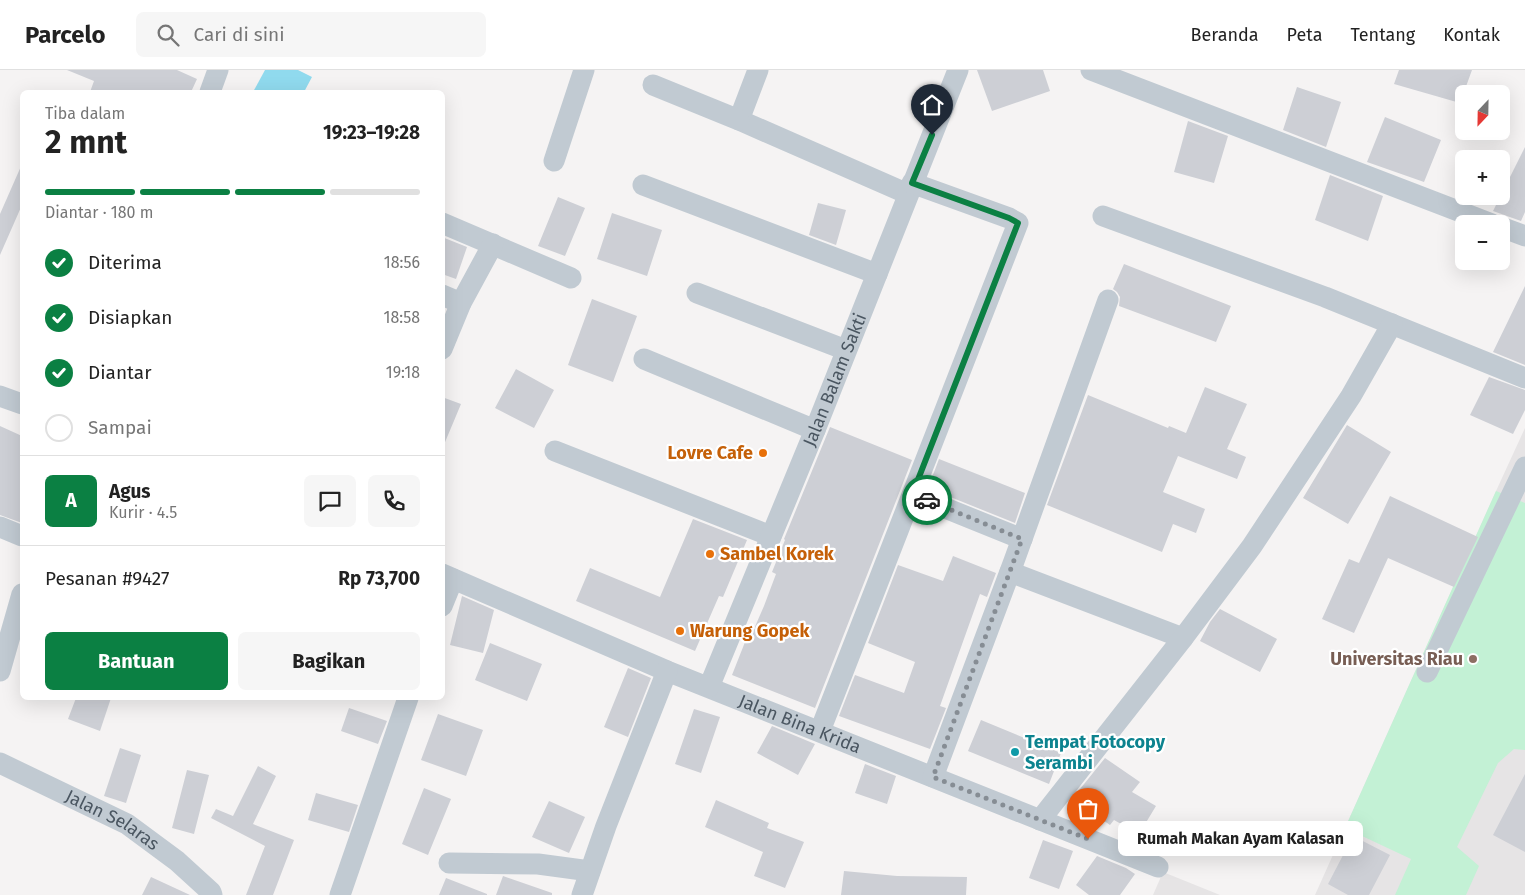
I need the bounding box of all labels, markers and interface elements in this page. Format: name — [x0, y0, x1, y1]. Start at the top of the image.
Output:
search box — [136, 12, 486, 57]
text: Parcelo — [25, 21, 106, 49]
icon: search — [154, 21, 182, 49]
text: Cari di sini — [194, 23, 285, 46]
text: Beranda — [1191, 24, 1259, 46]
text: Peta — [1287, 24, 1322, 46]
text: Tentang — [1350, 24, 1415, 46]
text: Kontak — [1443, 24, 1500, 46]
pin — [911, 84, 953, 135]
north arrow — [1455, 85, 1510, 140]
map controls — [1455, 85, 1510, 270]
icon: home — [918, 91, 946, 119]
text: Tiba dalam — [45, 104, 125, 123]
text: 19:23–19:28 — [323, 121, 420, 144]
text: 2 mnt — [45, 123, 127, 161]
button: + — [1455, 150, 1510, 205]
text: Diantar · 180 m — [45, 203, 153, 222]
button: − — [1455, 215, 1510, 270]
icon: check — [45, 249, 73, 277]
text: Diterima — [88, 251, 162, 274]
text: 18:56 — [384, 253, 420, 272]
icon: check — [45, 304, 73, 332]
text: Disiapkan — [88, 306, 172, 329]
text: 18:58 — [384, 308, 420, 327]
street label: Jalan Balam Sakti — [798, 310, 871, 450]
icon: check — [45, 359, 73, 387]
text: Diantar — [88, 361, 151, 384]
text: 19:18 — [386, 363, 420, 382]
text: Sampai — [88, 416, 152, 439]
place label: Lovre Cafe — [668, 442, 753, 464]
marker: Lovre Cafe — [757, 447, 769, 459]
button: chat — [304, 475, 356, 527]
button: phone — [368, 475, 420, 527]
courier — [902, 475, 952, 525]
text: Agus — [109, 480, 151, 503]
icon: car — [913, 486, 941, 514]
text: A — [65, 489, 77, 512]
text: Kurir · 4.5 — [109, 503, 177, 522]
place label: Sambel Korek — [720, 543, 835, 565]
marker: Sambel Korek — [704, 548, 716, 560]
text: Pesanan #9427 — [45, 567, 170, 590]
text: Rp 73,700 — [338, 567, 420, 590]
place label: Warung Gopek — [690, 620, 810, 642]
marker: Warung Gopek — [674, 625, 686, 637]
button: Bantuan — [45, 632, 228, 690]
button: Bagikan — [238, 632, 420, 690]
place label: Universitas Riau — [1330, 648, 1463, 670]
marker: Universitas Riau — [1467, 653, 1479, 665]
street label: Jalan Bina Krida — [735, 690, 864, 758]
place label: Tempat Fotocopy Serambi — [1025, 731, 1166, 774]
marker: Tempat Fotocopy Serambi — [1009, 746, 1021, 758]
street label: Jalan Selaras — [62, 785, 164, 855]
pin — [1067, 788, 1109, 839]
icon: bag — [1074, 795, 1102, 823]
callout: Rumah Makan Ayam Kalasan — [1118, 822, 1363, 856]
text: Rumah Makan Ayam Kalasan — [1137, 829, 1344, 848]

